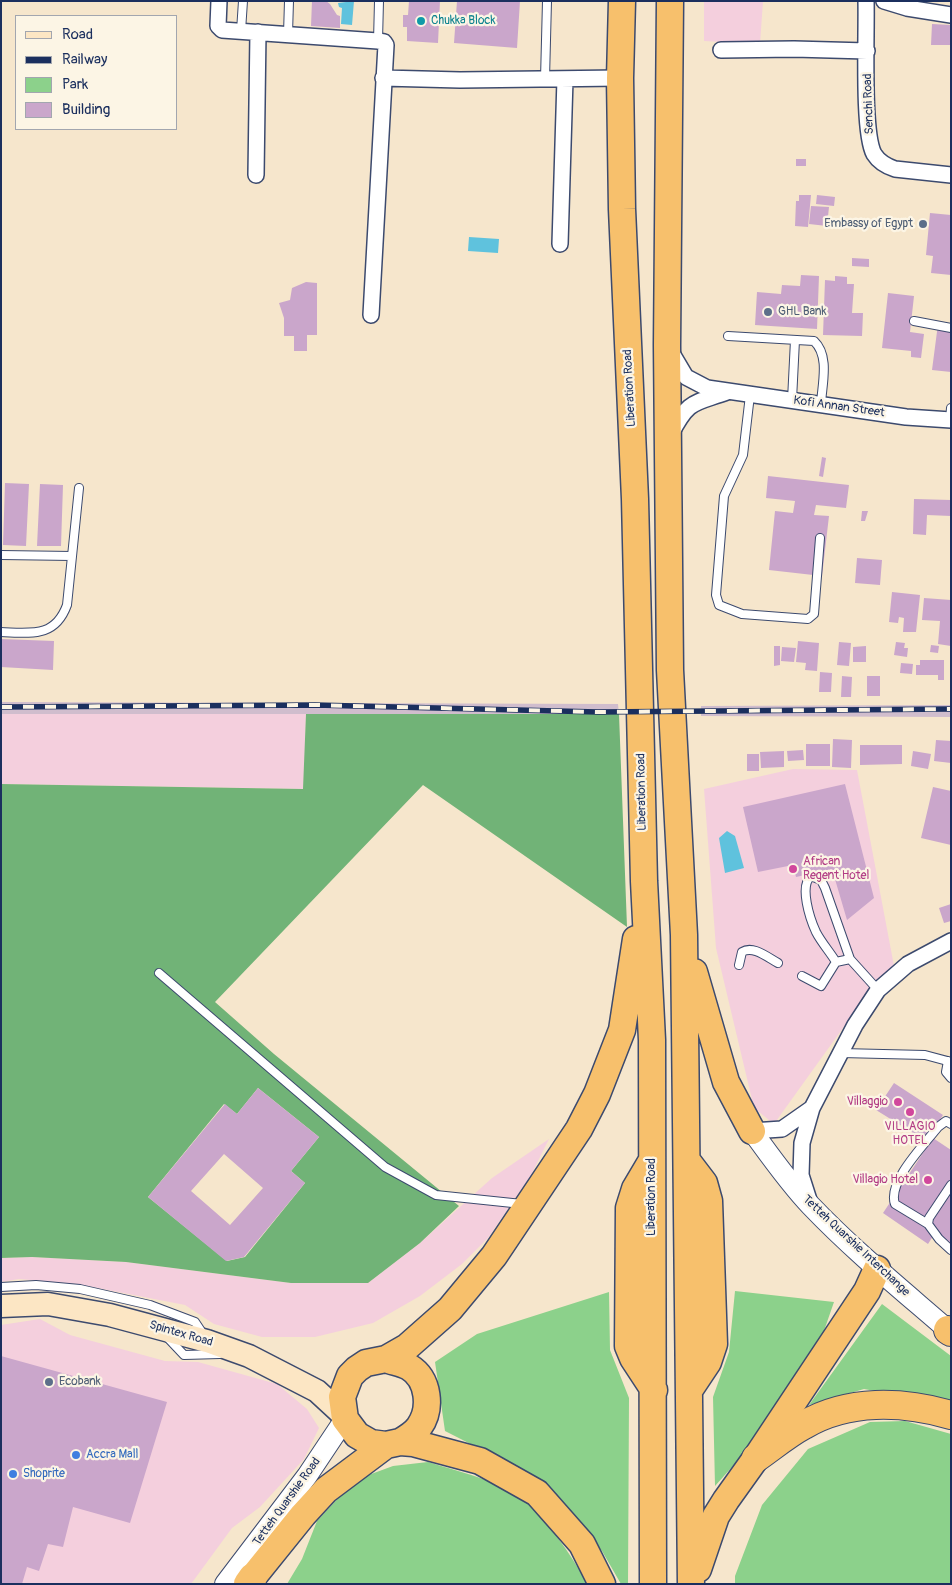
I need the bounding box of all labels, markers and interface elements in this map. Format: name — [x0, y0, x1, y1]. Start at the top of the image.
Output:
place label: Chukka Block — [431, 14, 495, 28]
legend — [15, 15, 178, 130]
marker: Chukka Block — [415, 15, 427, 27]
text: Road — [62, 25, 93, 44]
text: Railway — [62, 50, 107, 69]
street label: Senchi Road — [861, 73, 877, 135]
text: Park — [62, 75, 88, 94]
text: Building — [62, 100, 110, 119]
place label: Embassy of Egypt — [824, 217, 913, 231]
marker: Embassy of Egypt — [917, 218, 929, 230]
place label: GHL Bank — [778, 305, 826, 319]
marker: GHL Bank — [762, 306, 774, 318]
street label: Liberation Road — [621, 349, 639, 427]
street label: Kofi Annan Street — [793, 393, 885, 421]
street label: Liberation Road — [634, 753, 650, 831]
place label: African Regent Hotel — [803, 855, 869, 883]
marker: African Regent Hotel — [787, 863, 799, 875]
place label: Villaggio — [847, 1095, 888, 1109]
marker: Villaggio — [892, 1096, 904, 1108]
marker: VILLAGIO HOTEL — [904, 1106, 916, 1118]
place label: VILLAGIO HOTEL — [885, 1120, 935, 1148]
street label: Liberation Road — [645, 1158, 659, 1236]
place label: Villagio Hotel — [853, 1173, 918, 1187]
marker: Villagio Hotel — [922, 1174, 934, 1186]
street label: Tetteh Quarshie Interchange — [799, 1192, 913, 1300]
street label: Spintex Road — [148, 1318, 214, 1350]
place label: Ecobank — [59, 1375, 101, 1389]
marker: Ecobank — [43, 1376, 55, 1388]
place label: Accra Mall — [86, 1448, 138, 1462]
marker: Accra Mall — [70, 1449, 82, 1461]
street label: Tetteh Quarshie Road — [250, 1455, 324, 1549]
place label: Shoprite — [23, 1467, 65, 1481]
marker: Shoprite — [7, 1468, 19, 1480]

